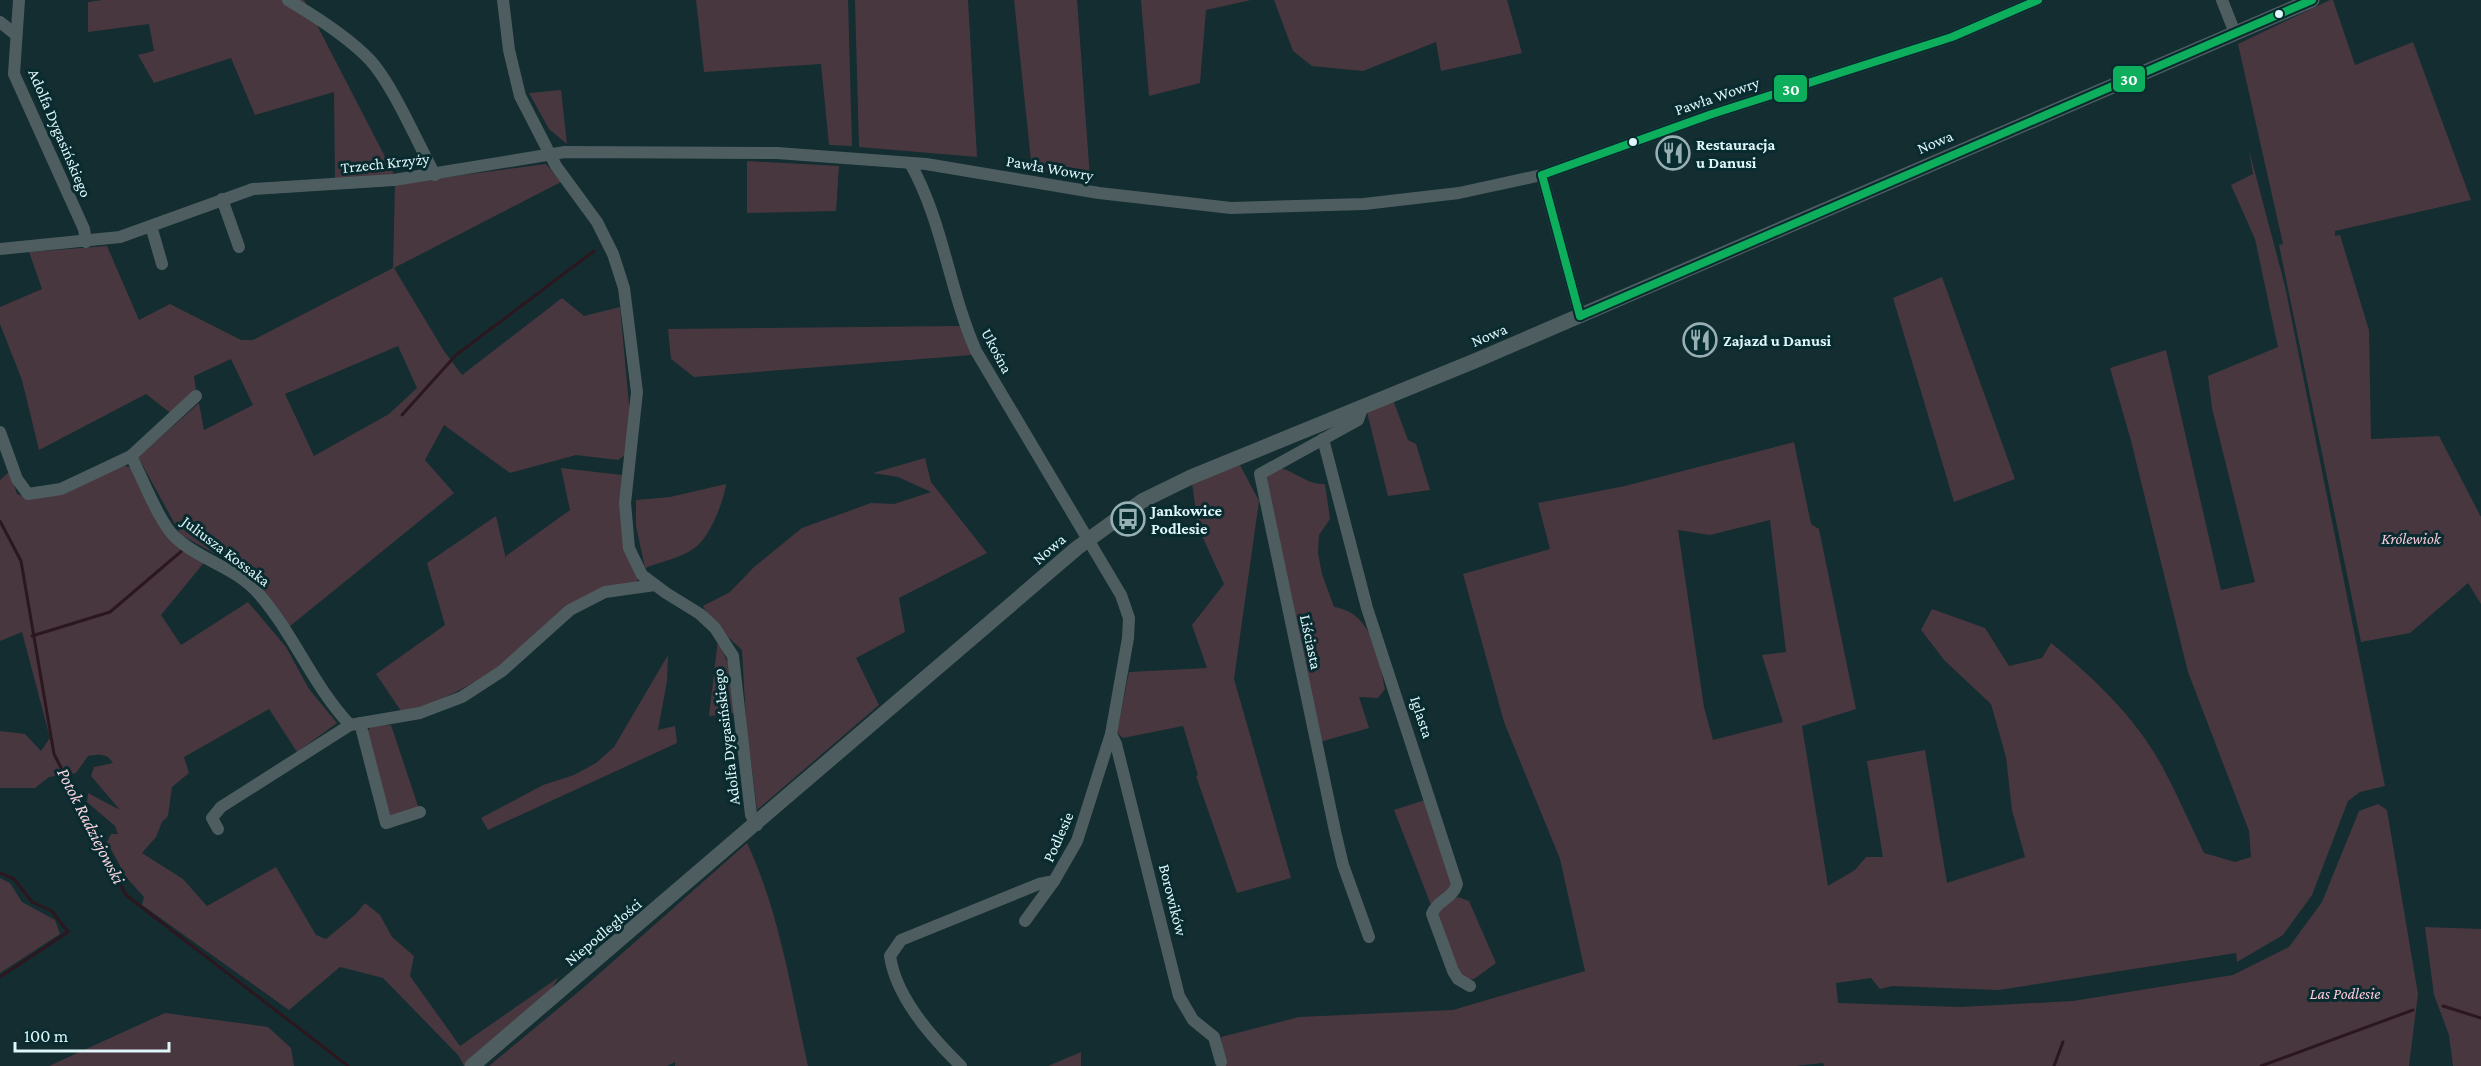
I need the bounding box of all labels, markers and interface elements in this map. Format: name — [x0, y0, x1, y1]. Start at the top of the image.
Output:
unlabelled marker — [2273, 8, 2285, 20]
line badge: 30 — [2112, 65, 2146, 93]
street label: Adolfa Dygasińskiego — [24, 66, 95, 200]
text: 30 — [2120, 71, 2138, 88]
street label: Pawła Wowry — [1672, 73, 1762, 119]
line badge: 30 — [1773, 74, 1808, 103]
text: 30 — [1782, 81, 1800, 98]
street label: Nowa — [1914, 127, 1956, 157]
restaurant icon: Restauracja u Danusi — [1655, 135, 1691, 171]
unlabelled marker — [1627, 136, 1639, 148]
place label: Restauracja u Danusi — [1696, 136, 1776, 171]
street label: Trzech Krzyży — [340, 150, 431, 177]
street label: Pawła Wowry — [1005, 152, 1096, 185]
street label: Nowa — [1468, 320, 1510, 350]
restaurant icon: Zajazd u Danusi — [1682, 322, 1718, 358]
street label: Ukośna — [978, 326, 1016, 377]
place label: Zajazd u Danusi — [1723, 332, 1832, 350]
bus stop icon: Jankowice Podlesie — [1110, 501, 1146, 537]
place label: Jankowice Podlesie — [1149, 502, 1222, 537]
street label: Juliusza Kossaka — [177, 511, 274, 591]
street label: Nowa — [1029, 530, 1069, 568]
park label: Królewiok — [2381, 530, 2442, 547]
street label: Liściasta — [1297, 613, 1325, 672]
street label: Adolfa Dygasińskiego — [709, 668, 744, 806]
street label: Iglasta — [1406, 694, 1437, 741]
water label: Potok Radziejowski — [52, 765, 129, 888]
street label: Podlesie — [1039, 809, 1077, 865]
street label: Borowików — [1156, 862, 1190, 938]
street label: Niepodległości — [561, 895, 645, 970]
park label: Las Podlesie — [2310, 985, 2380, 1002]
scale bar — [15, 1015, 170, 1053]
text: 100 m — [24, 1026, 69, 1046]

